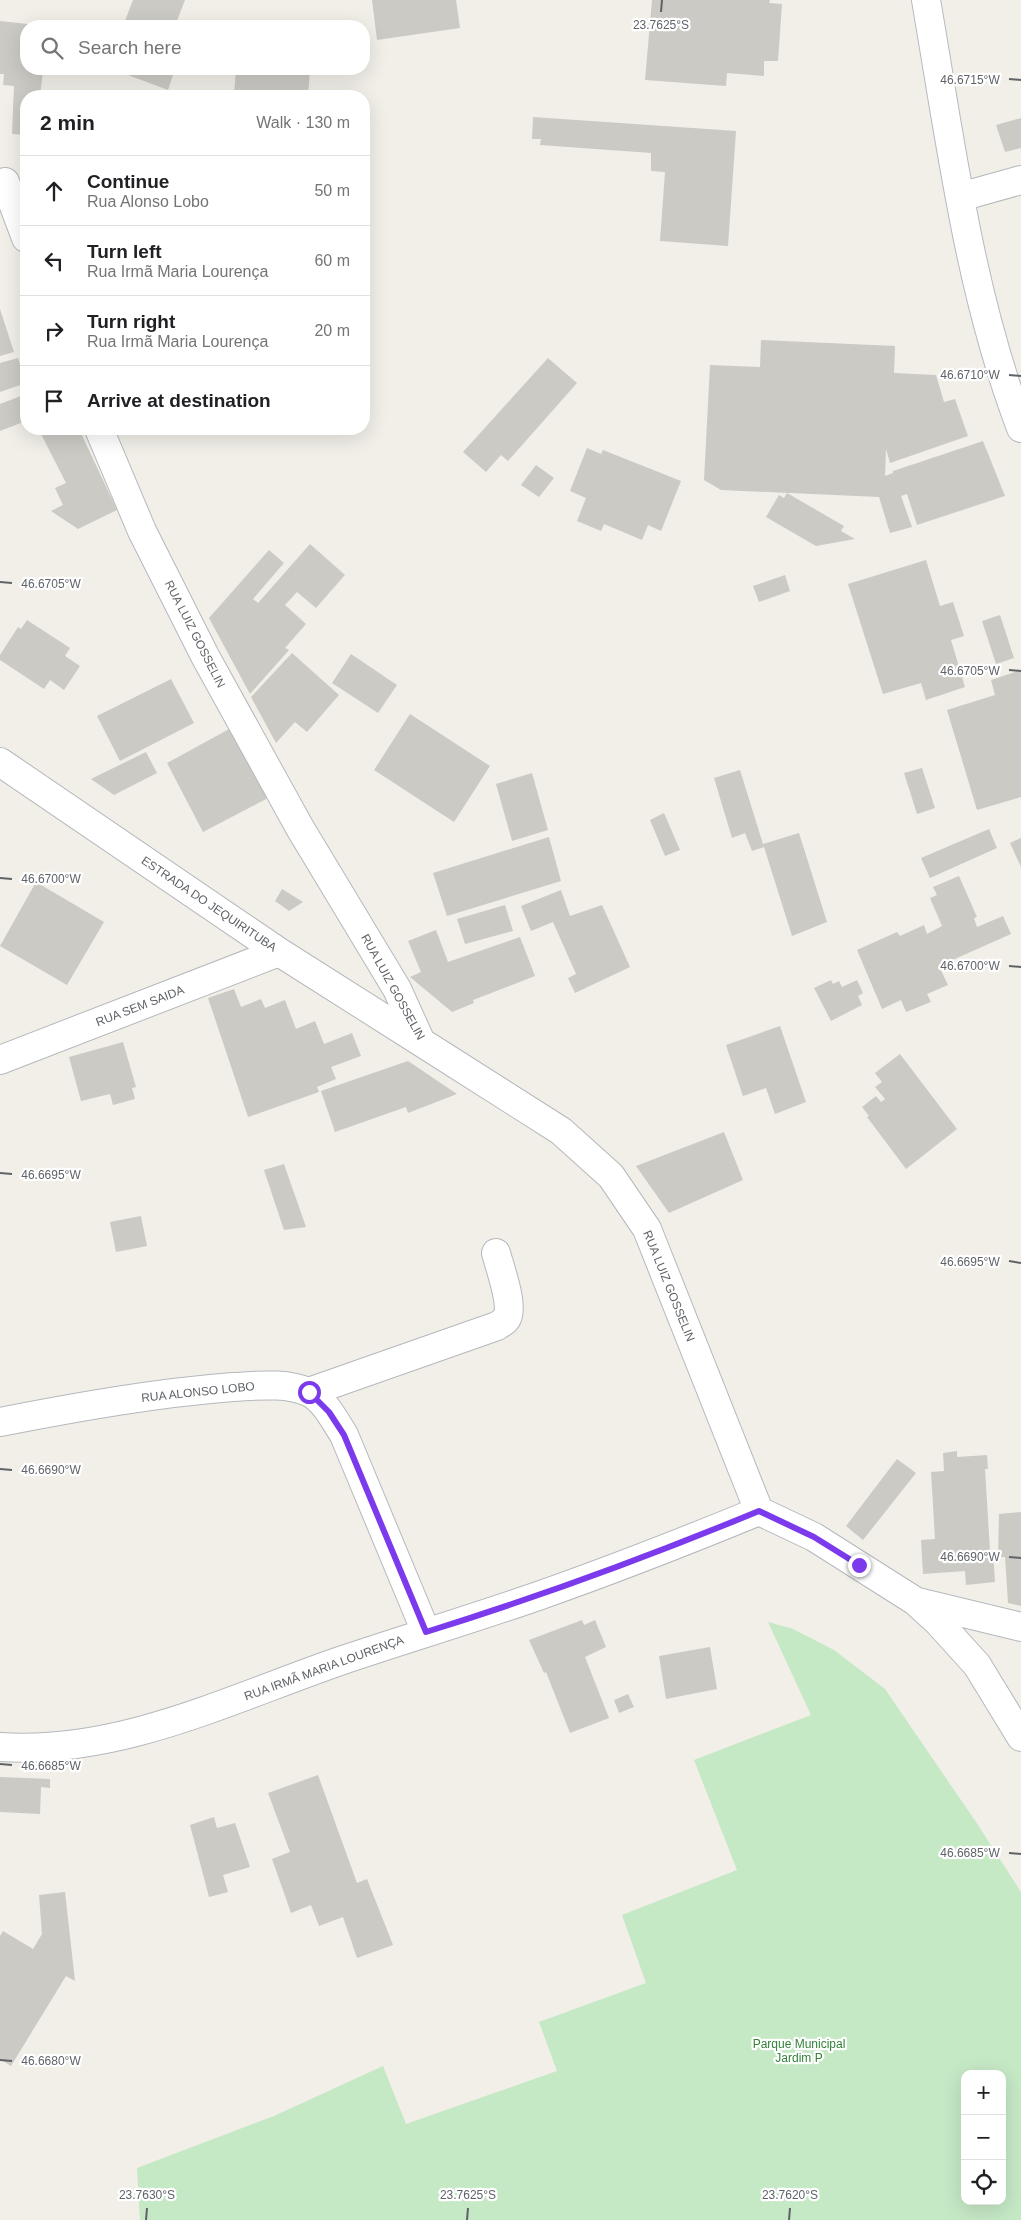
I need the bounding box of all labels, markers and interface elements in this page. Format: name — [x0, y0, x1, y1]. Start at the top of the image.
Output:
text: 23.7625°S — [633, 18, 689, 32]
search box — [20, 20, 370, 75]
icon: search — [38, 34, 66, 62]
text: Search here — [78, 37, 182, 58]
text: 46.6715°W — [940, 73, 1000, 87]
text: 2 min — [40, 111, 95, 134]
text: Walk · 130 m — [256, 114, 350, 131]
text: Continue — [87, 171, 169, 192]
icon: ahead — [40, 177, 68, 205]
text: 50 m — [314, 182, 350, 199]
text: Rua Alonso Lobo — [87, 193, 209, 210]
text: Turn left — [87, 241, 162, 262]
icon: left — [40, 247, 68, 275]
text: 60 m — [314, 252, 350, 269]
text: Rua Irmã Maria Lourença — [87, 263, 268, 280]
text: Turn right — [87, 311, 175, 332]
icon: right — [40, 317, 68, 345]
text: 20 m — [314, 322, 350, 339]
text: Rua Irmã Maria Lourença — [87, 333, 268, 350]
text: 46.6710°W — [940, 368, 1000, 382]
icon: arrive — [40, 387, 68, 415]
text: Arrive at destination — [87, 390, 271, 411]
text: 46.6705°W — [21, 577, 81, 591]
street label: RUA LUIZ GOSSELIN — [162, 578, 228, 690]
text: 46.6705°W — [940, 664, 1000, 678]
street label: ESTRADA DO JEQUIRITUBA — [139, 853, 279, 955]
text: 46.6700°W — [21, 872, 81, 886]
street label: RUA LUIZ GOSSELIN — [358, 932, 428, 1042]
text: 46.6700°W — [940, 959, 1000, 973]
street label: RUA SEM SAIDA — [94, 983, 186, 1029]
text: 46.6695°W — [21, 1168, 81, 1182]
street label: RUA LUIZ GOSSELIN — [640, 1228, 698, 1344]
text: 46.6695°W — [940, 1255, 1000, 1269]
street label: RUA ALONSO LOBO — [141, 1379, 255, 1405]
route start — [298, 1381, 321, 1404]
text: 46.6690°W — [21, 1463, 81, 1477]
text: 46.6690°W — [940, 1550, 1000, 1564]
route end — [848, 1554, 871, 1577]
street label: RUA IRMÃ MARIA LOURENÇA — [242, 1633, 406, 1703]
text: 46.6685°W — [21, 1759, 81, 1773]
text: 46.6685°W — [940, 1846, 1000, 1860]
park label: Parque Municipal Jardim P — [753, 2037, 845, 2065]
text: 46.6680°W — [21, 2054, 81, 2068]
map controls — [961, 2070, 1006, 2205]
button: + — [961, 2070, 1006, 2115]
button: − — [961, 2115, 1006, 2160]
button: locate — [961, 2160, 1006, 2205]
text: 23.7630°S — [119, 2188, 175, 2202]
text: 23.7625°S — [440, 2188, 496, 2202]
text: 23.7620°S — [762, 2188, 818, 2202]

